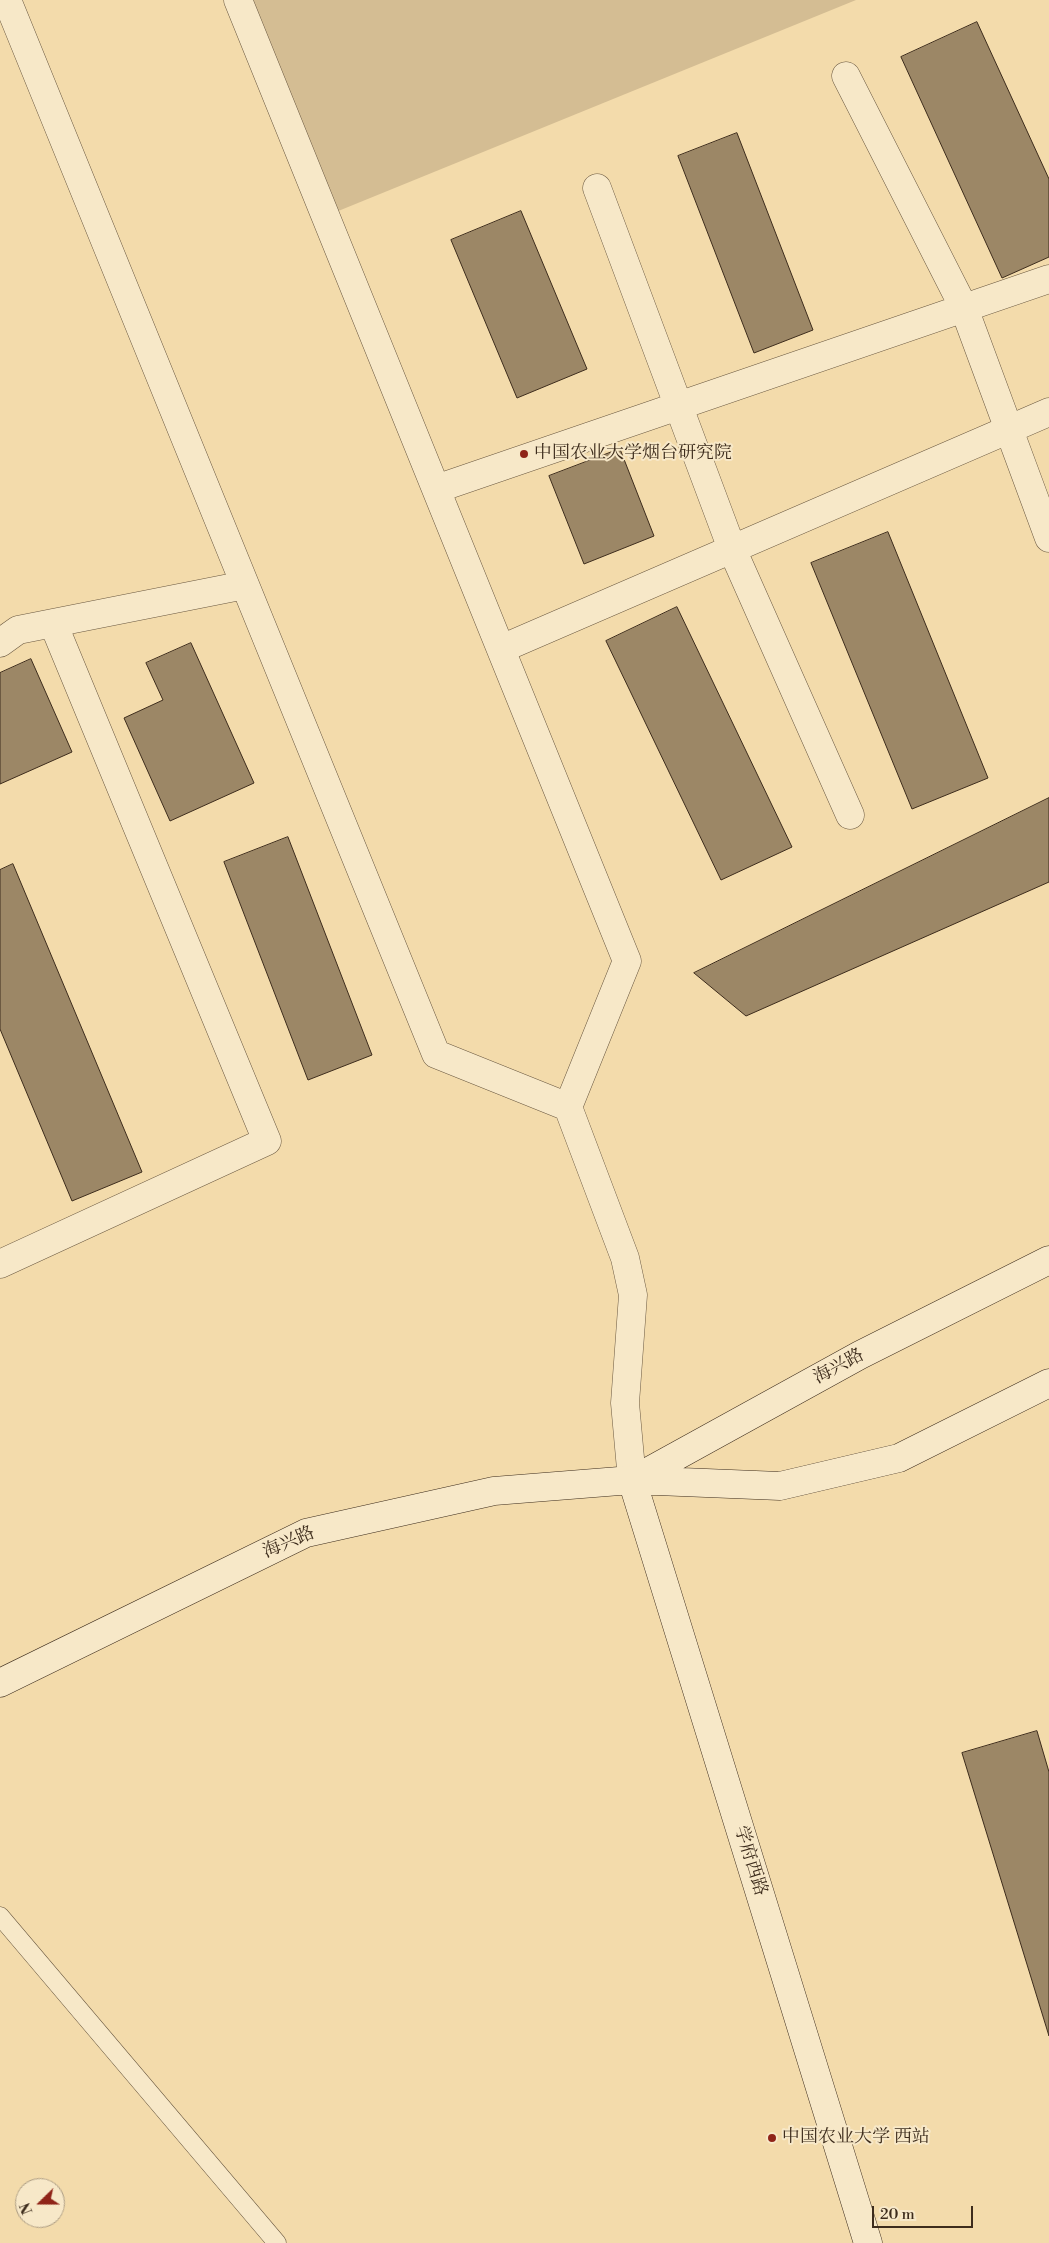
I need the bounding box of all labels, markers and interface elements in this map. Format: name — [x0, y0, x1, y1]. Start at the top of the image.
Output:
place label: 中国农业大学烟台研究院 — [534, 443, 732, 465]
marker: 中国农业大学烟台研究院 — [518, 448, 530, 460]
street label: 海兴路 — [810, 1345, 868, 1389]
street label: 海兴路 — [260, 1523, 318, 1563]
street label: 学府西路 — [729, 1823, 771, 1899]
place label: 中国农业大学 西站 — [782, 2127, 930, 2149]
marker: 中国农业大学 西站 — [766, 2132, 778, 2144]
north arrow — [15, 2178, 65, 2228]
scale bar — [874, 2196, 975, 2228]
text: N — [17, 2200, 37, 2217]
text: 20 m — [880, 2205, 915, 2224]

